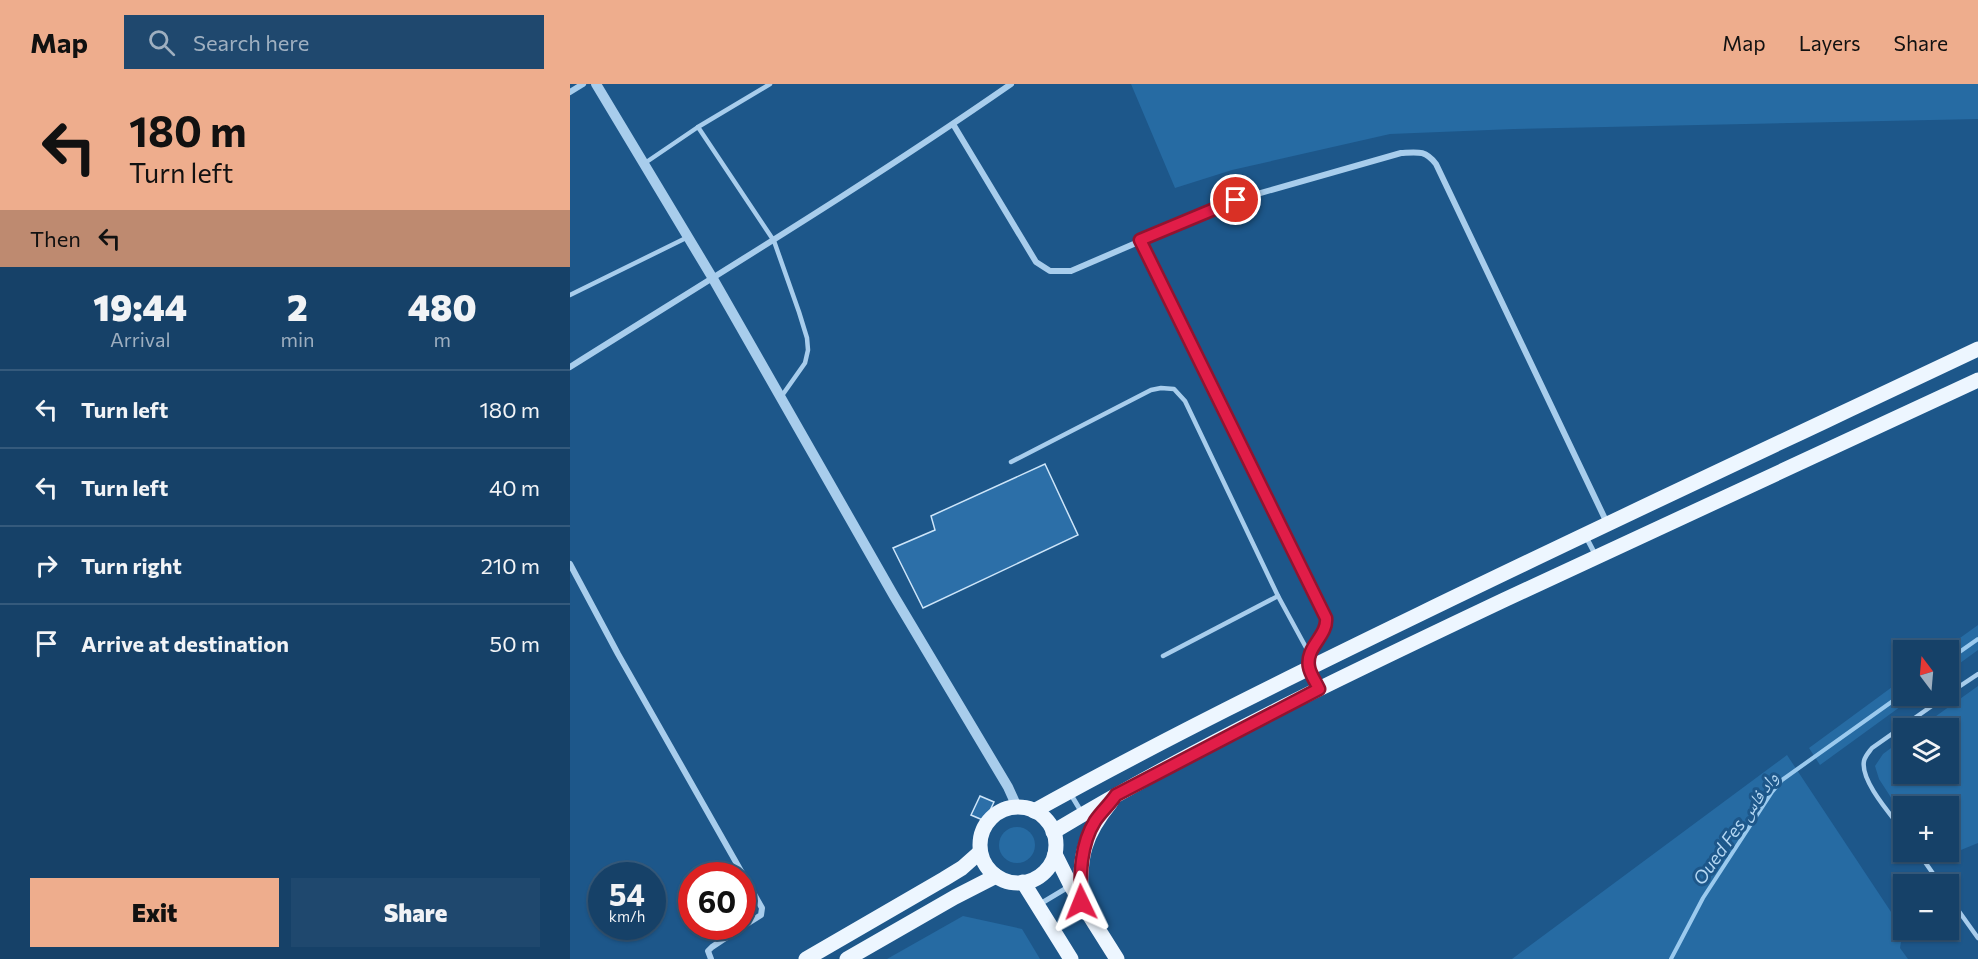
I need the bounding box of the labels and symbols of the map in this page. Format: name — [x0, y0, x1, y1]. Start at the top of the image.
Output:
pin — [1210, 174, 1261, 225]
north arrow — [1893, 640, 1959, 706]
water label: Oued Fes واد فاس — [1688, 767, 1783, 889]
speed limit sign: 60 — [678, 862, 756, 940]
position arrow — [1049, 870, 1113, 934]

